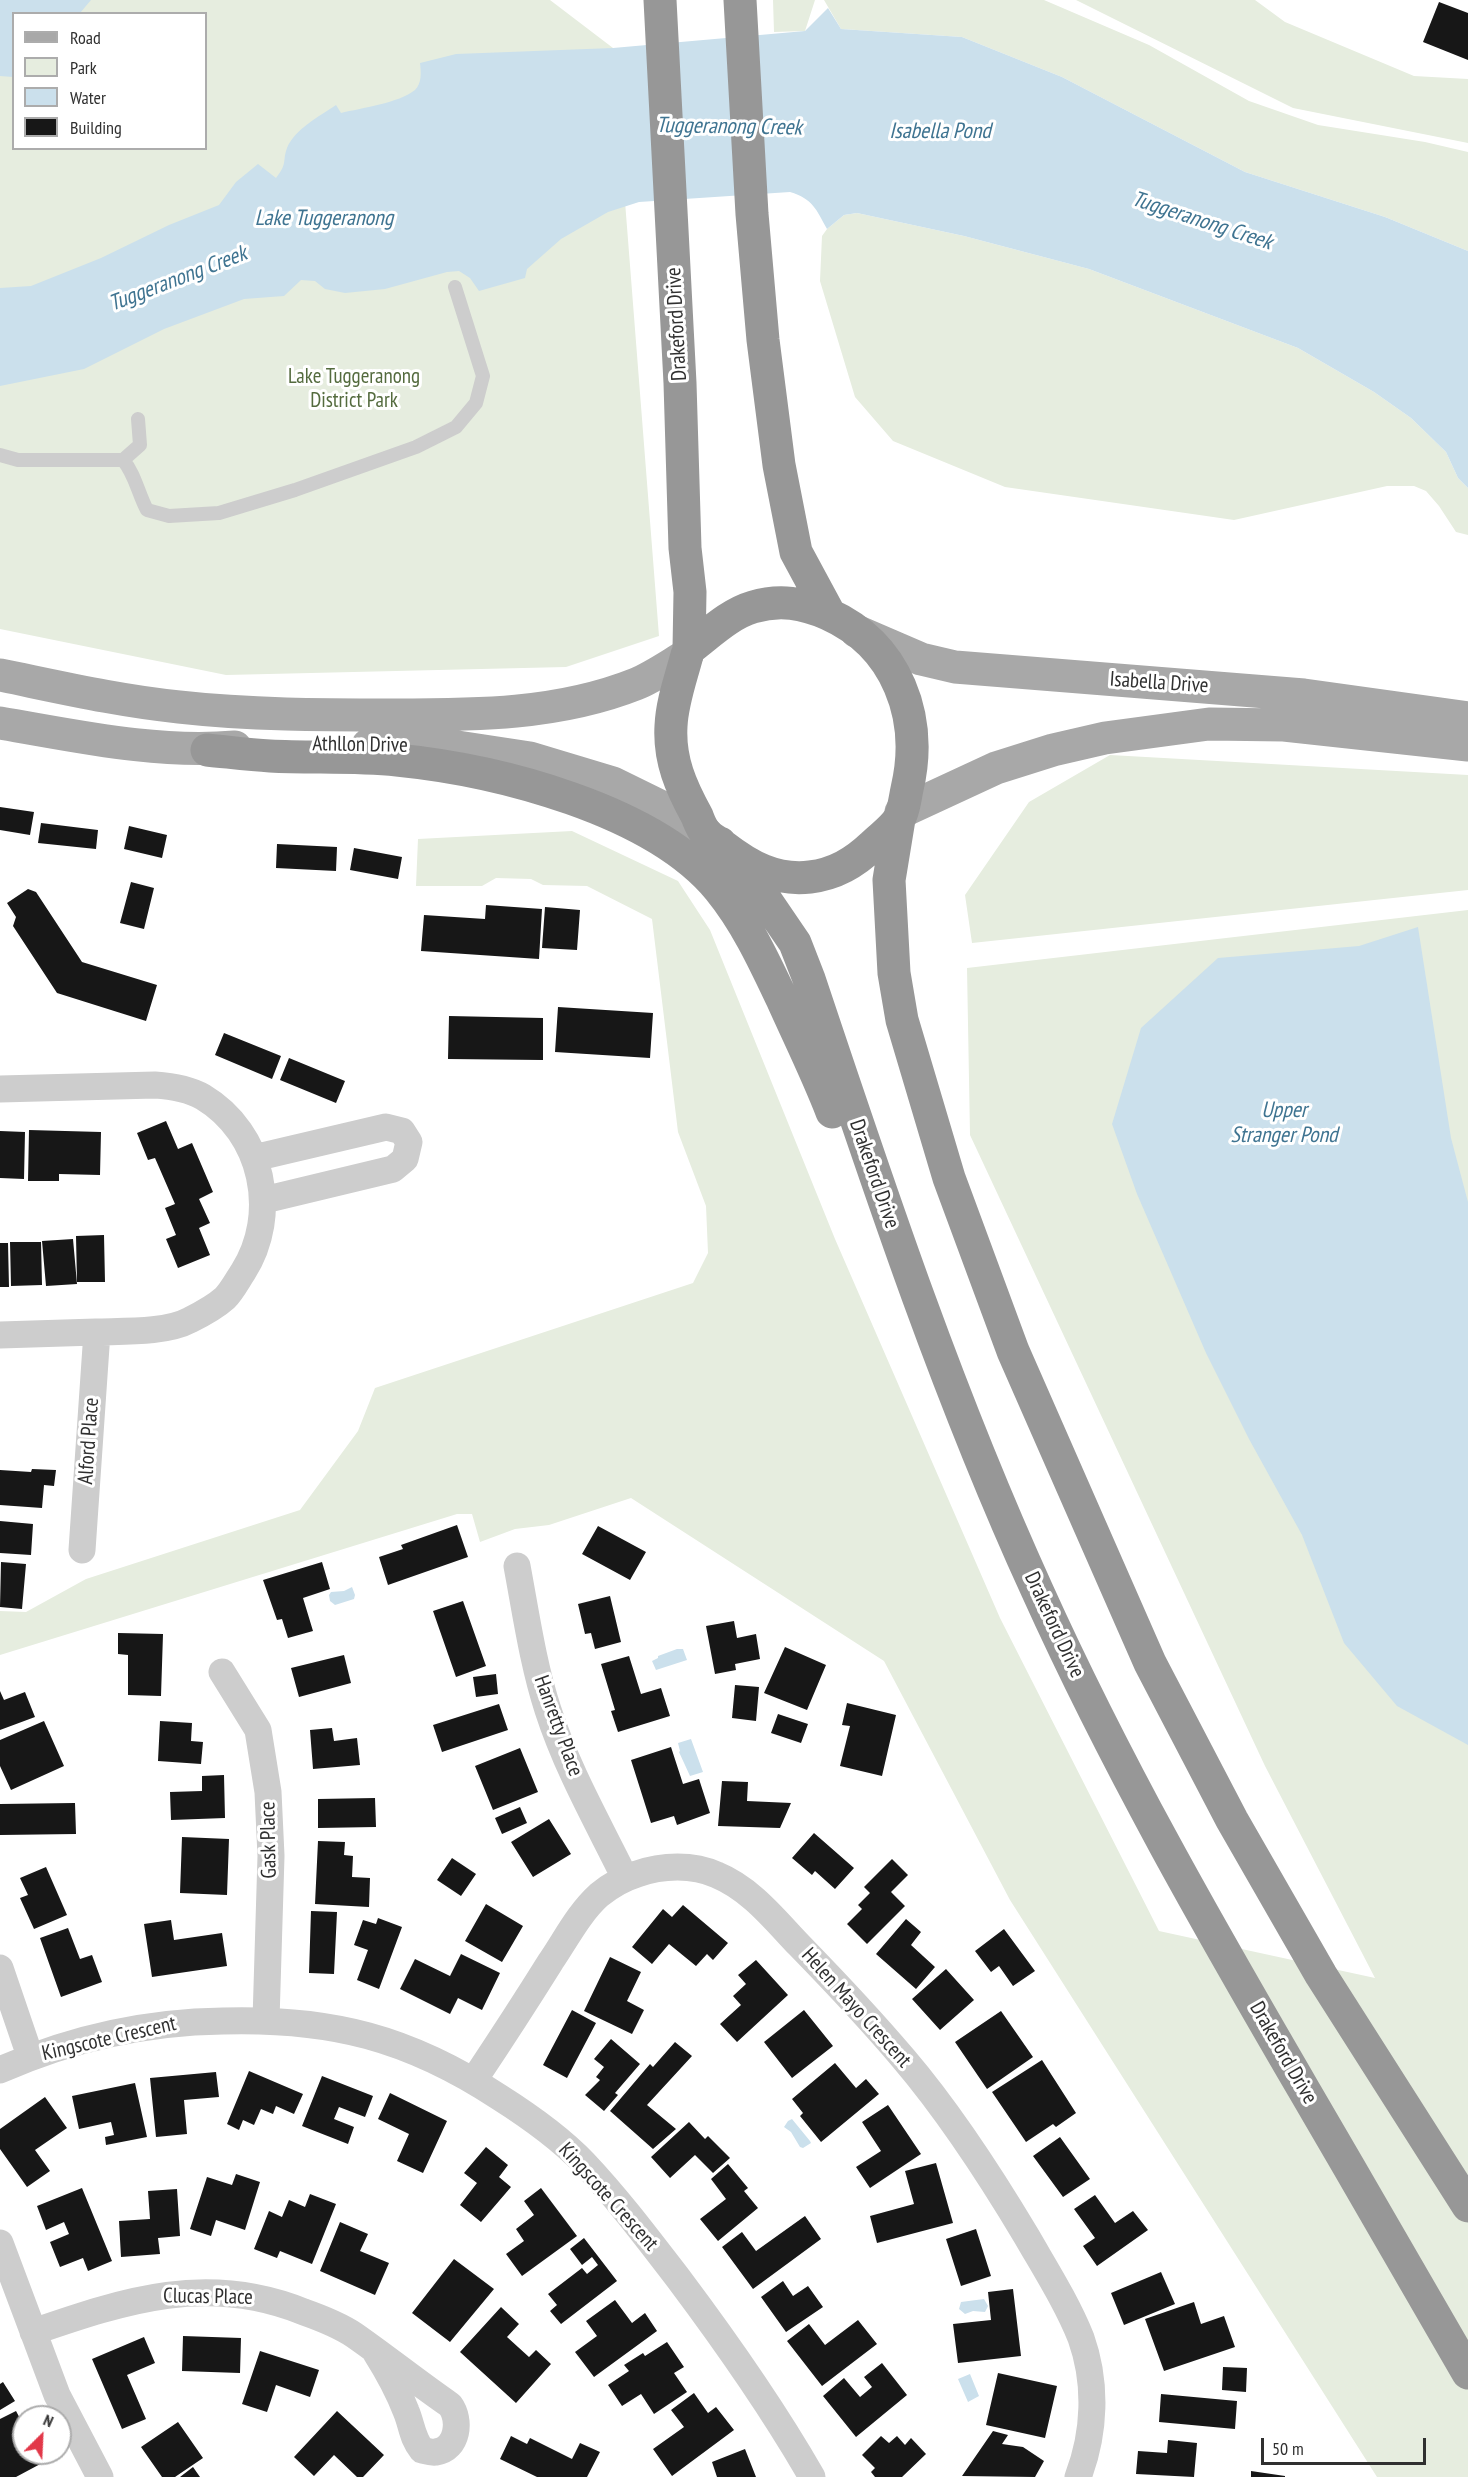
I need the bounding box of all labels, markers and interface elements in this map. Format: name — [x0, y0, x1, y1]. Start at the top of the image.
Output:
legend — [12, 12, 207, 150]
text: Road — [70, 26, 101, 49]
text: Park — [70, 56, 97, 79]
text: Water — [70, 86, 106, 109]
water label: Tuggeranong Creek — [656, 113, 802, 141]
text: Building — [70, 116, 122, 139]
water label: Isabella Pond — [889, 119, 991, 145]
water label: Tuggeranong Creek — [1129, 186, 1275, 256]
water label: Lake Tuggeranong — [255, 206, 393, 232]
water label: Tuggeranong Creek — [105, 241, 251, 317]
street label: Drakeford Drive — [661, 267, 693, 381]
park label: Lake Tuggeranong District Park — [288, 364, 420, 414]
street label: Isabella Drive — [1109, 667, 1209, 699]
street label: Athllon Drive — [312, 732, 408, 758]
water label: Upper Stranger Pond — [1230, 1098, 1338, 1150]
street label: Drakeford Drive — [844, 1116, 904, 1232]
street label: Alford Place — [73, 1397, 105, 1485]
street label: Drakeford Drive — [1019, 1568, 1089, 1682]
street label: Hanretty Place — [528, 1672, 588, 1780]
street label: Gask Place — [256, 1801, 282, 1879]
street label: Helen Mayo Crescent — [796, 1943, 916, 2073]
street label: Drakeford Drive — [1244, 1998, 1322, 2108]
street label: Kingscote Crescent — [39, 2011, 179, 2067]
street label: Kingscote Crescent — [553, 2138, 663, 2256]
street label: Clucas Place — [163, 2284, 253, 2310]
north arrow — [12, 2405, 72, 2465]
text: N — [40, 2409, 57, 2431]
scale bar — [1264, 2426, 1429, 2464]
text: 50 m — [1272, 2437, 1304, 2460]

